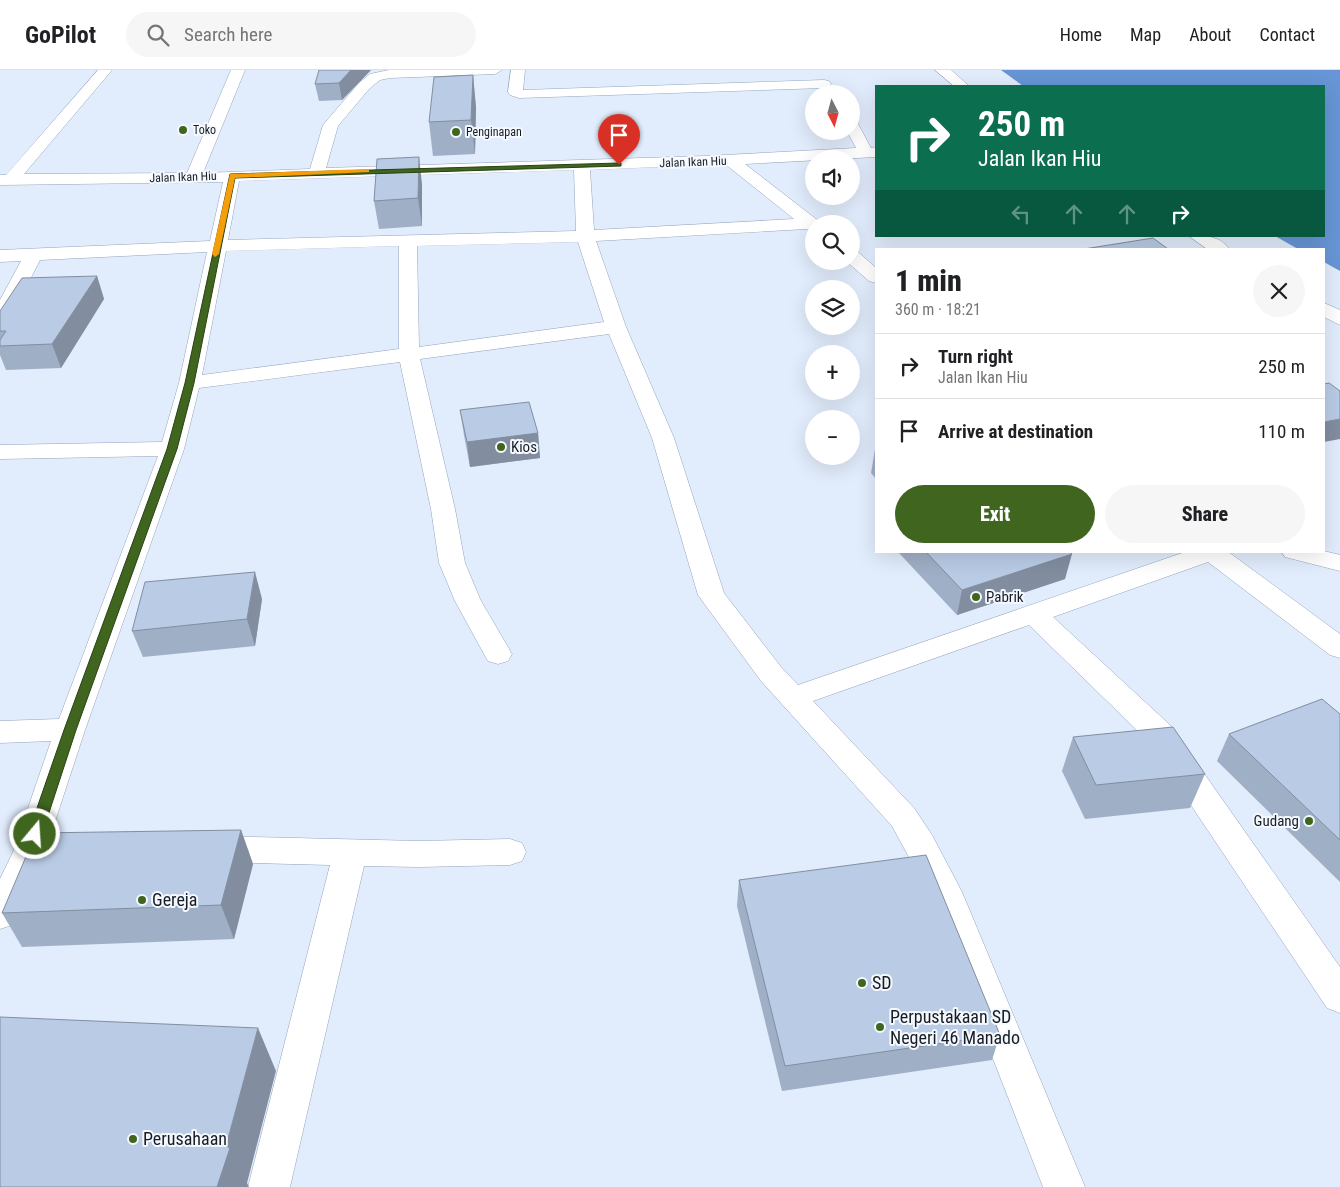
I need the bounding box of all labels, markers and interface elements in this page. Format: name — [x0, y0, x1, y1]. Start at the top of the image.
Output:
search box — [126, 12, 476, 57]
text: GoPilot — [25, 21, 96, 49]
icon: search — [144, 21, 172, 49]
text: Search here — [184, 23, 272, 46]
text: Home — [1060, 24, 1102, 45]
text: Map — [1130, 24, 1161, 45]
text: About — [1189, 24, 1231, 45]
text: Contact — [1259, 24, 1315, 45]
north arrow — [805, 85, 860, 140]
map controls — [805, 85, 860, 465]
text: 250 m — [978, 104, 1065, 145]
icon: right — [895, 105, 960, 170]
pin — [598, 114, 640, 165]
icon: arrive — [605, 121, 633, 149]
place label: Toko — [193, 123, 216, 137]
marker: Toko — [177, 124, 189, 136]
place label: Penginapan — [466, 125, 522, 139]
marker: Penginapan — [450, 126, 462, 138]
text: Jalan Ikan Hiu — [978, 146, 1101, 171]
button: sound — [805, 150, 860, 205]
street label: Jalan Ikan Hiu — [659, 154, 727, 170]
street label: Jalan Ikan Hiu — [149, 169, 217, 185]
icon: left — [1007, 200, 1035, 228]
icon: ahead — [1060, 200, 1088, 228]
icon: ahead — [1113, 200, 1141, 228]
icon: right — [1166, 200, 1194, 228]
button: search — [805, 215, 860, 270]
text: 1 min — [895, 263, 962, 298]
button: close — [1253, 265, 1305, 317]
button: layers — [805, 280, 860, 335]
text: 360 m · 18:21 — [895, 300, 981, 319]
button: + — [805, 345, 860, 400]
text: Turn right — [938, 345, 1013, 368]
icon: right — [895, 352, 923, 380]
text: 250 m — [1258, 355, 1305, 378]
text: Jalan Ikan Hiu — [938, 368, 1028, 387]
button: − — [805, 410, 860, 465]
icon: arrive — [895, 417, 923, 445]
text: Arrive at destination — [938, 420, 1093, 443]
text: 110 m — [1258, 420, 1305, 443]
place label: Kios — [511, 438, 537, 456]
marker: Kios — [495, 441, 507, 453]
button: Exit — [895, 485, 1095, 543]
button: Share — [1105, 485, 1305, 543]
place label: Pabrik — [986, 588, 1024, 606]
marker: Pabrik — [970, 591, 982, 603]
position arrow — [8.0, 807, 60.0, 859]
place label: Gudang — [1254, 812, 1299, 830]
marker: Gudang — [1303, 815, 1315, 827]
place label: Gereja — [152, 889, 197, 910]
marker: Gereja — [136, 894, 148, 906]
place label: SD — [872, 972, 892, 993]
marker: SD — [856, 977, 868, 989]
place label: Perpustakaan SD Negeri 46 Manado — [890, 1006, 1020, 1048]
marker: Perpustakaan SD Negeri 46 Manado — [874, 1021, 886, 1033]
place label: Perusahaan — [143, 1128, 227, 1149]
marker: Perusahaan — [127, 1133, 139, 1145]

